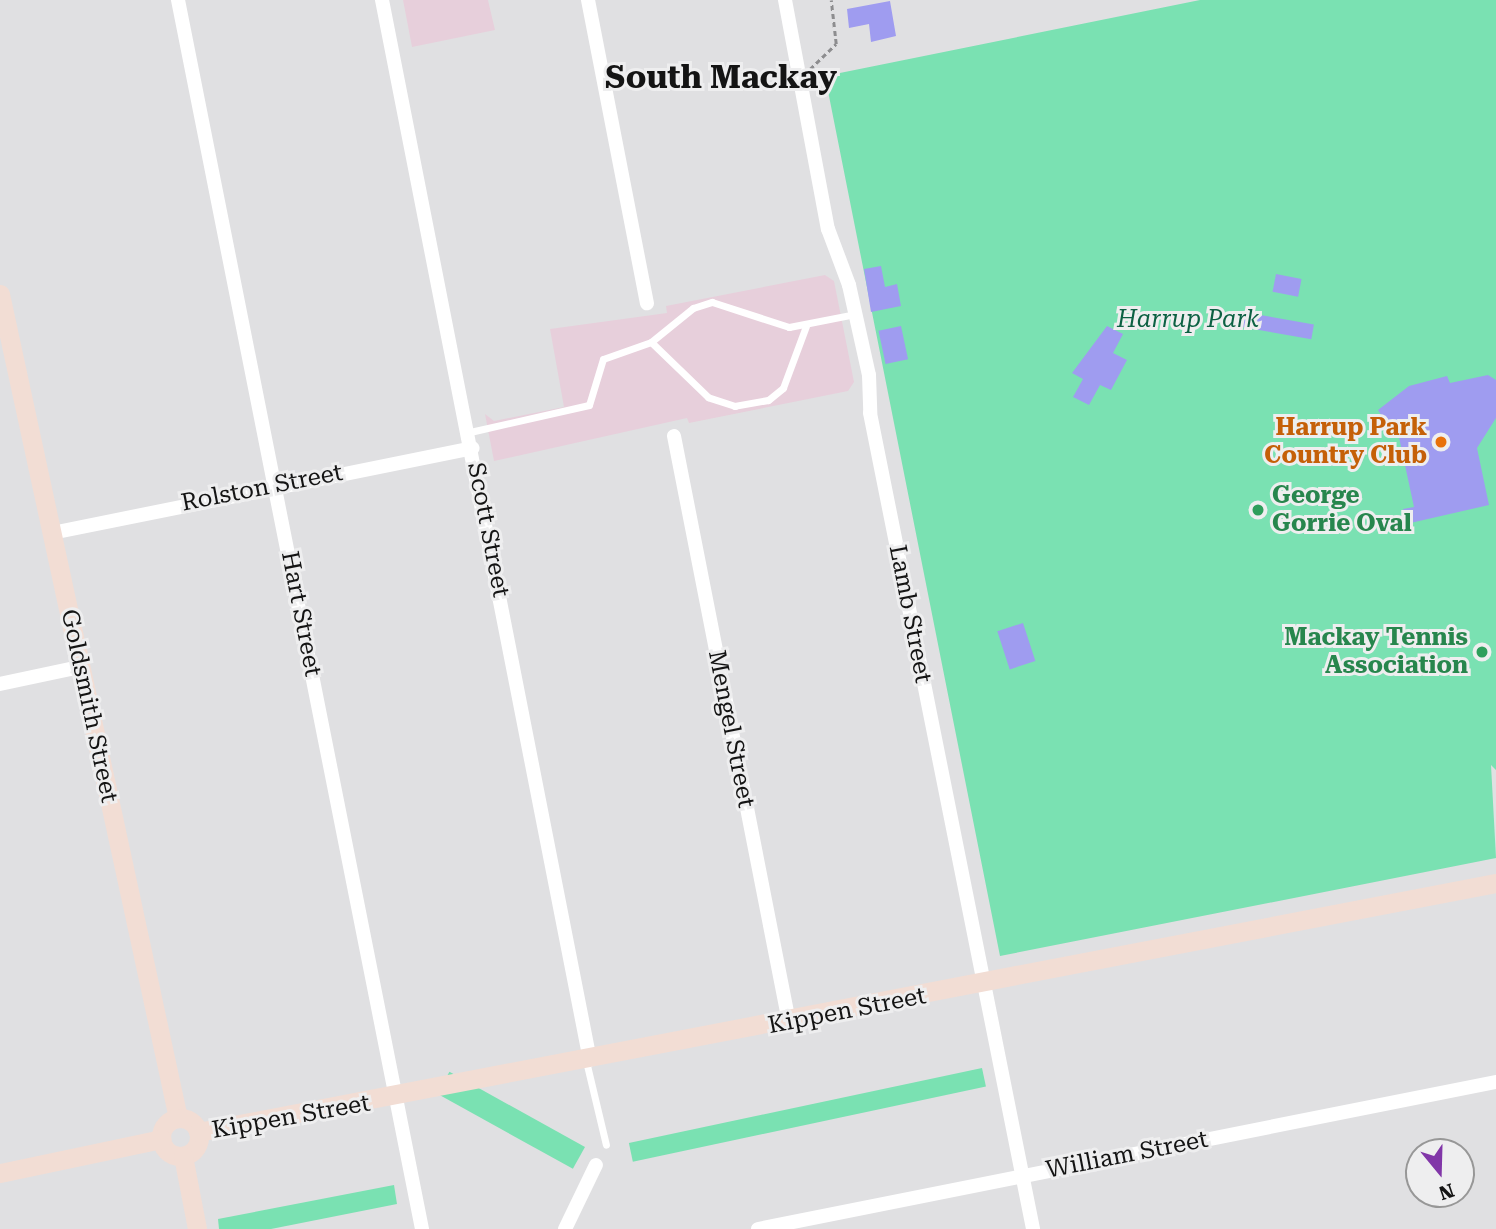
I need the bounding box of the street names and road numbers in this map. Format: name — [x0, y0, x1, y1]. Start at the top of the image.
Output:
street label: Rolston Street — [179, 458, 345, 518]
street label: Scott Street — [461, 460, 515, 600]
street label: Lamb Street — [883, 543, 937, 685]
street label: Hart Street — [275, 549, 327, 679]
street label: Goldsmith Street — [54, 607, 124, 805]
street label: Mengel Street — [702, 648, 760, 810]
street label: Kippen Street — [766, 982, 928, 1040]
street label: Kippen Street — [210, 1089, 372, 1145]
street label: William Street — [1044, 1125, 1210, 1185]

